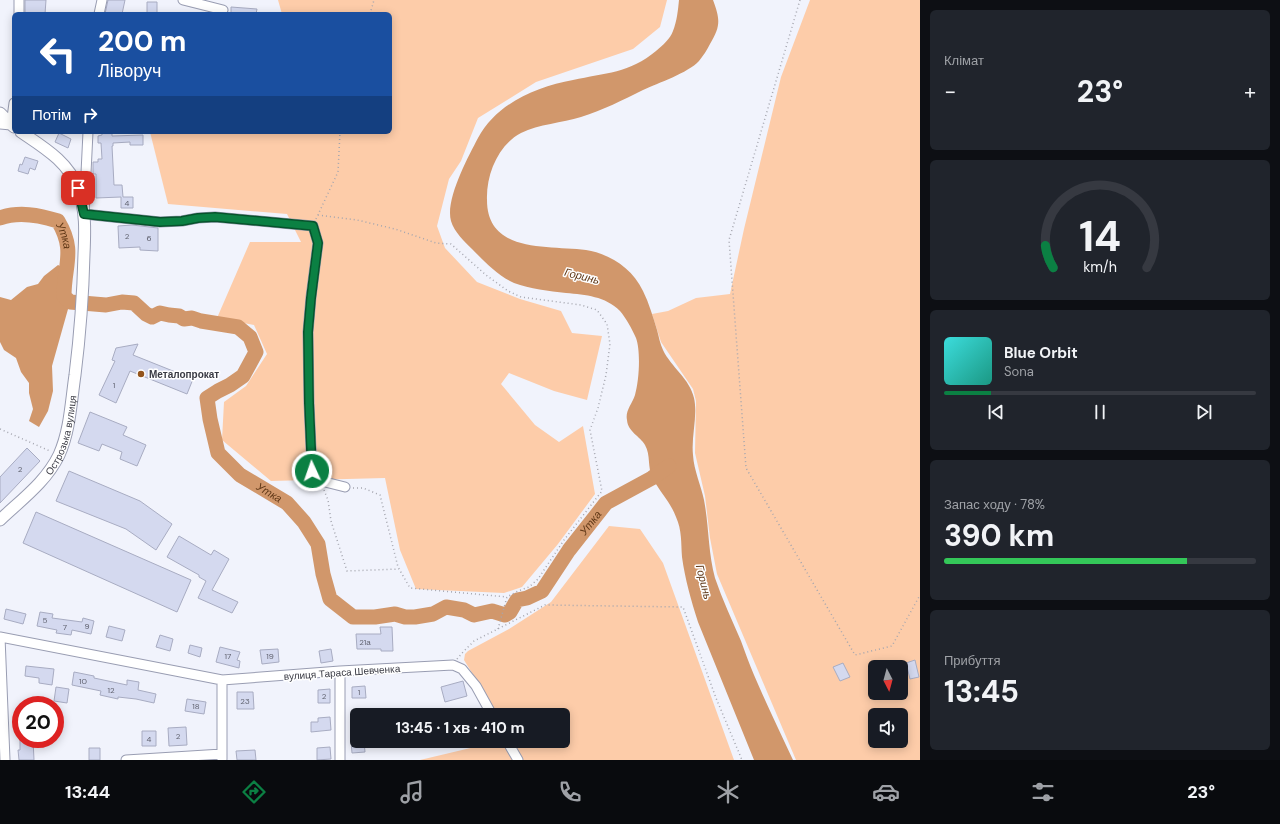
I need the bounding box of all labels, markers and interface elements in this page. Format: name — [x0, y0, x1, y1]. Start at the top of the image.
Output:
text: 200 m — [98, 23, 186, 60]
icon: left — [32, 28, 84, 80]
text: Клімат — [944, 52, 984, 69]
text: Ліворуч — [98, 59, 161, 83]
text: 23° — [1077, 72, 1123, 111]
text: − — [944, 77, 956, 106]
text: + — [1244, 77, 1256, 106]
icon: right — [79, 104, 101, 126]
text: Потім — [32, 105, 71, 125]
pin — [61, 171, 95, 205]
icon: arrive — [67, 177, 89, 199]
house number: 4 — [125, 198, 130, 208]
text: 14 — [1079, 210, 1121, 264]
water label: Утка — [53, 219, 75, 250]
house number: 2 — [125, 231, 130, 241]
house number: 6 — [146, 233, 152, 243]
text: km/h — [1083, 258, 1117, 276]
water label: Горинь — [563, 265, 601, 287]
text: Blue Orbit — [1004, 343, 1078, 363]
text: Sona — [1004, 363, 1034, 380]
place label: Металопрокат — [149, 368, 219, 381]
marker: Металопрокат — [136, 369, 146, 379]
house number: 1 — [113, 380, 115, 390]
street label: Острозька вулиця — [42, 395, 79, 478]
icon: previous — [985, 401, 1007, 423]
icon: pause — [1089, 401, 1111, 423]
icon: next — [1193, 401, 1215, 423]
position arrow — [291, 450, 333, 492]
house number: 2 — [18, 464, 23, 474]
water label: Утка — [253, 479, 285, 506]
text: Запас ходу · 78% — [944, 496, 1045, 513]
water label: Утка — [576, 508, 604, 539]
text: 390 km — [944, 516, 1054, 555]
water label: Горинь — [693, 563, 715, 601]
house number: 5 — [43, 615, 48, 625]
house number: 9 — [84, 621, 90, 631]
house number: 7 — [63, 622, 67, 632]
house number: 21а — [359, 637, 371, 647]
house number: 17 — [225, 651, 231, 661]
house number: 19 — [266, 651, 274, 661]
text: Прибуття — [944, 652, 1000, 669]
north arrow — [868, 660, 908, 700]
map controls — [868, 660, 908, 748]
street label: вулиця Тараса Шевченка — [283, 662, 401, 683]
text: 13:45 — [944, 672, 1019, 711]
house number: 10 — [79, 676, 88, 686]
house number: 12 — [107, 685, 115, 695]
house number: 1 — [358, 687, 360, 697]
house number: 2 — [322, 691, 327, 701]
speed limit sign: 20 — [12, 696, 64, 748]
house number: 23 — [240, 696, 250, 706]
house number: 18 — [192, 701, 200, 711]
button: sound — [868, 708, 908, 748]
text: 13:45 · 1 хв · 410 m — [395, 718, 525, 738]
house number: 2 — [176, 731, 181, 741]
house number: 4 — [147, 734, 152, 744]
icon: directions — [240, 778, 268, 806]
icon: music — [398, 778, 426, 806]
icon: phone — [556, 778, 584, 806]
icon: climate — [714, 778, 742, 806]
icon: car — [872, 778, 900, 806]
icon: filters — [1029, 778, 1057, 806]
text: 13:44 — [65, 780, 110, 804]
text: 23° — [1187, 780, 1215, 804]

